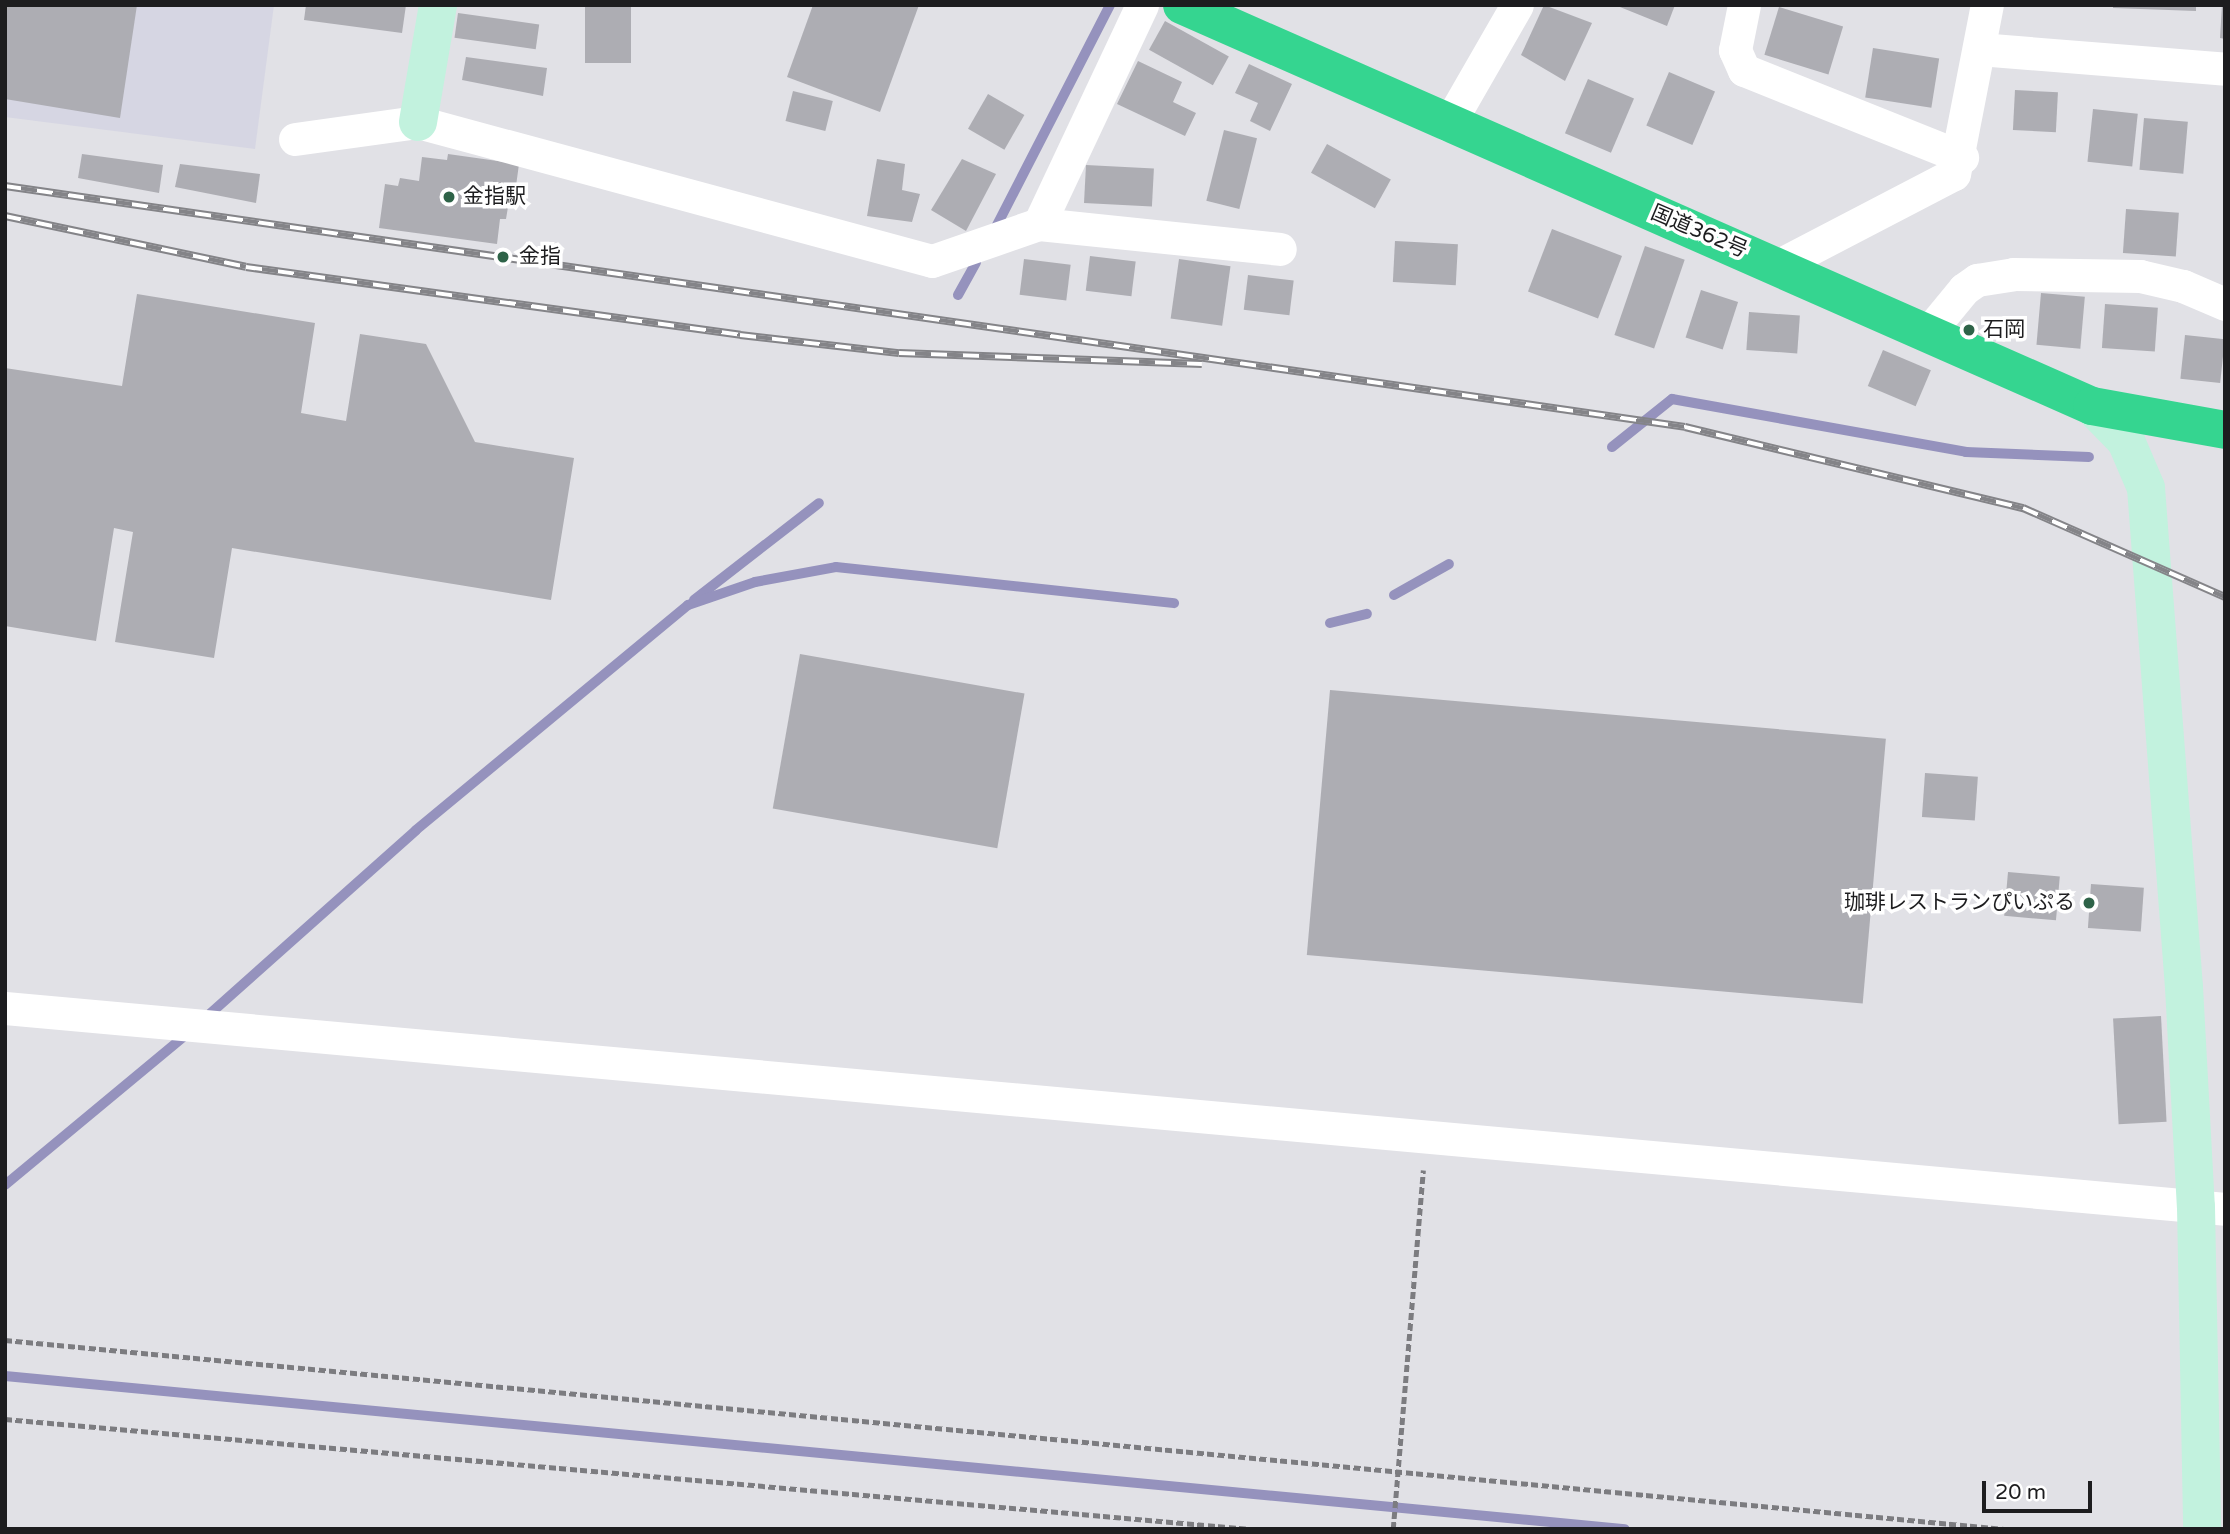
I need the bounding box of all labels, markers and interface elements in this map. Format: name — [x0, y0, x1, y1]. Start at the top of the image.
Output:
place label: 金指駅 — [463, 184, 526, 210]
marker: 金指駅 — [441, 189, 457, 205]
street label: 国道362号 — [1647, 200, 1751, 264]
place label: 金指 — [519, 244, 561, 270]
marker: 金指 — [493, 247, 513, 267]
place label: 石岡 — [1983, 317, 2025, 343]
marker: 石岡 — [1961, 322, 1977, 338]
place label: 珈琲レストランぴいぷる — [1844, 890, 2075, 916]
marker: 珈琲レストランぴいぷる — [2081, 895, 2097, 911]
scale bar — [1985, 1468, 2095, 1512]
text: 20 m — [1995, 1480, 2046, 1505]

